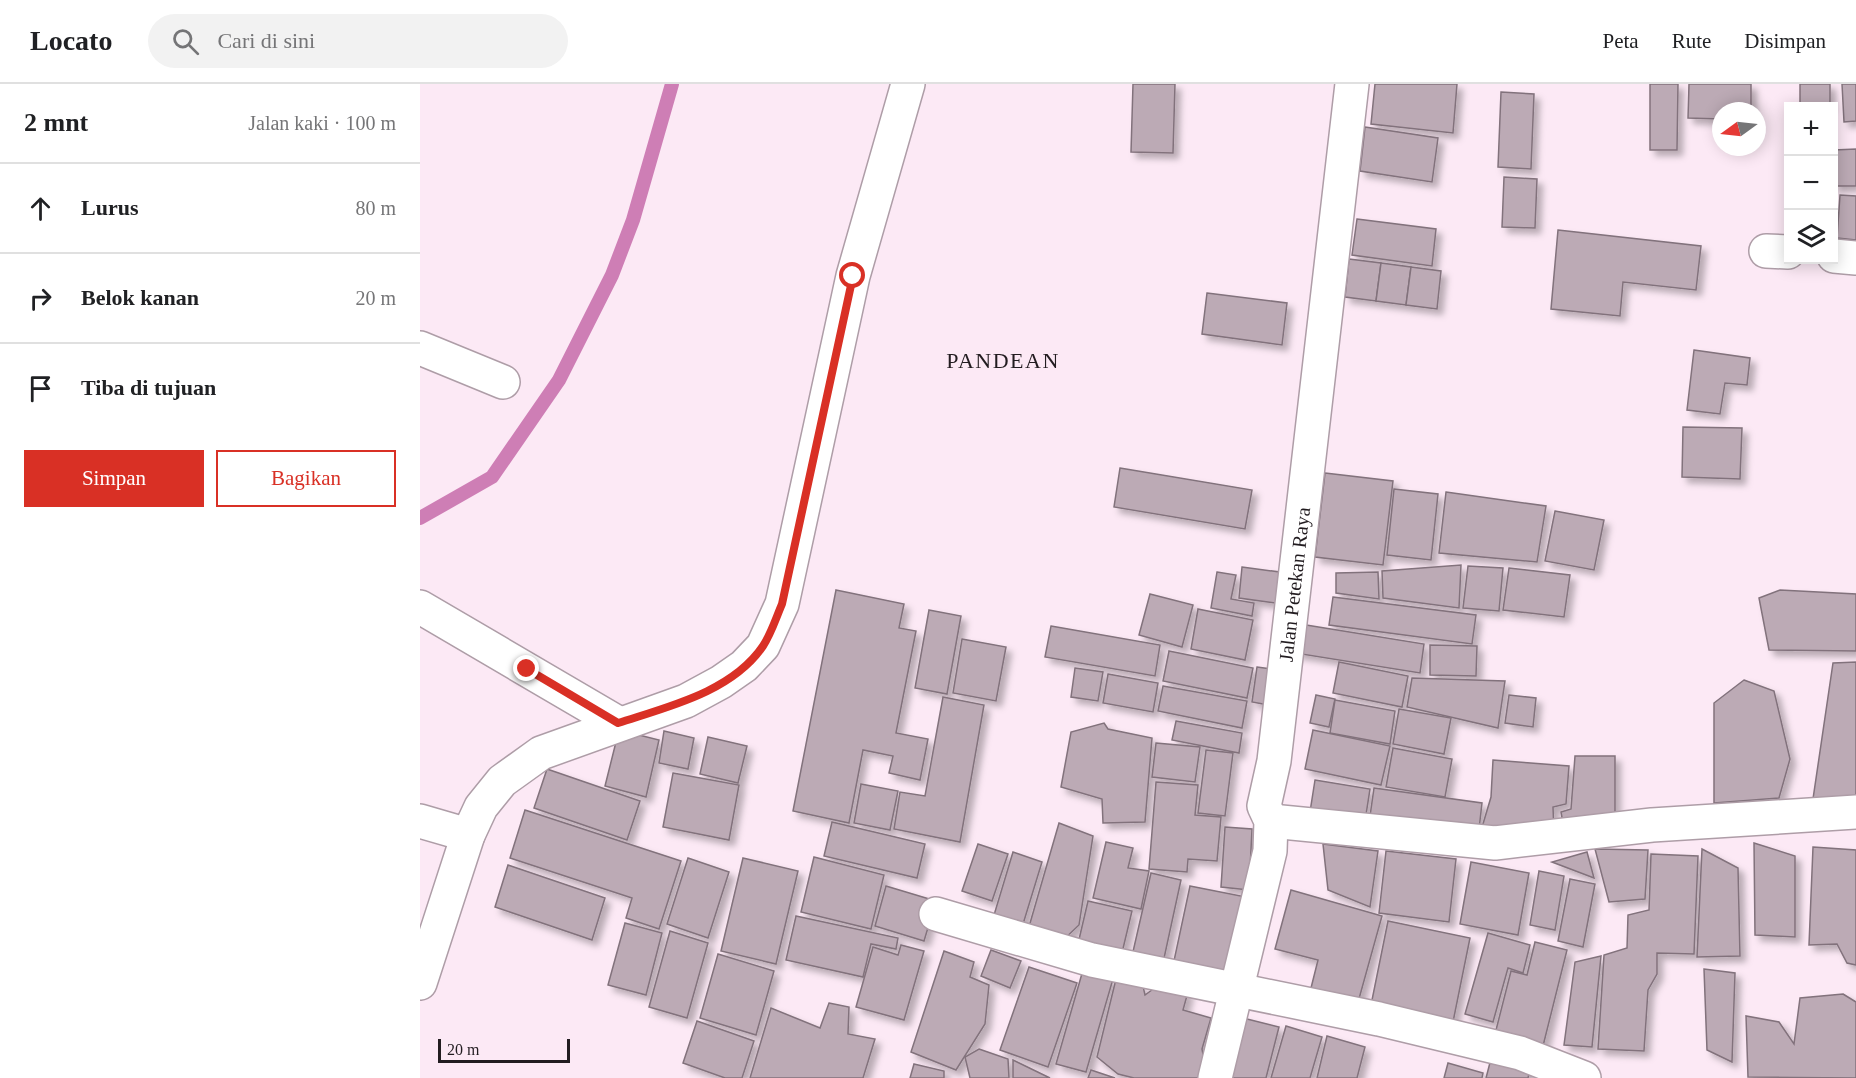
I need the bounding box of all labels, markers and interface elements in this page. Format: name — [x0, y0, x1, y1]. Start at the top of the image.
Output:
search box — [148, 14, 568, 68]
text: Locato — [30, 25, 112, 56]
icon: search — [169, 25, 202, 58]
text: Cari di sini — [217, 28, 315, 53]
text: Peta — [1603, 29, 1639, 53]
text: Rute — [1672, 29, 1711, 53]
text: Disimpan — [1744, 29, 1826, 53]
north arrow — [1712, 102, 1766, 156]
map controls — [1784, 102, 1838, 264]
button: + — [1784, 102, 1838, 156]
text: 2 mnt — [24, 108, 88, 137]
text: Jalan kaki · 100 m — [248, 112, 396, 134]
button: − — [1784, 156, 1838, 210]
icon: ahead — [24, 192, 57, 225]
text: Lurus — [81, 195, 138, 220]
text: 80 m — [355, 197, 396, 219]
button: layers — [1784, 210, 1838, 264]
route start — [839, 262, 865, 288]
icon: right — [24, 282, 57, 315]
text: Belok kanan — [81, 285, 199, 310]
text: 20 m — [355, 287, 396, 309]
district label: PANDEAN — [946, 348, 1060, 373]
icon: arrive — [24, 372, 57, 405]
text: Tiba di tujuan — [81, 375, 216, 400]
button: Simpan — [24, 450, 204, 507]
button: Bagikan — [216, 450, 396, 507]
street label: Jalan Petekan Raya — [1275, 506, 1314, 663]
route end — [513, 655, 539, 681]
scale bar — [438, 1036, 570, 1064]
text: 20 m — [447, 1041, 479, 1058]

